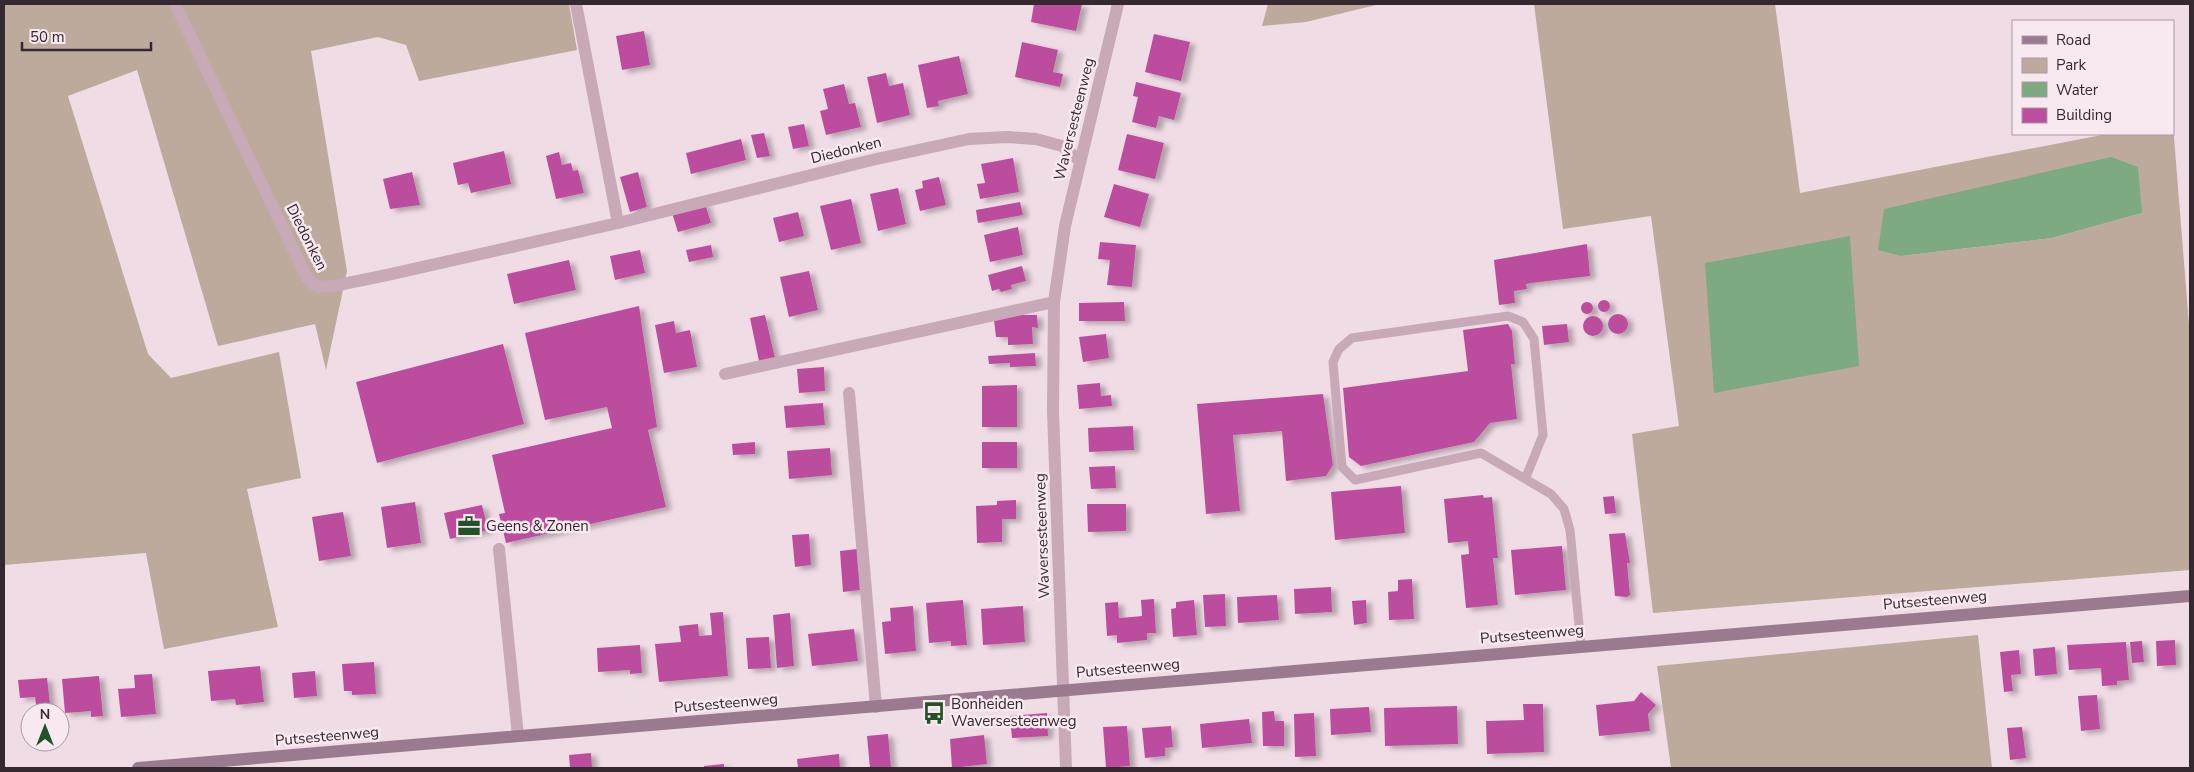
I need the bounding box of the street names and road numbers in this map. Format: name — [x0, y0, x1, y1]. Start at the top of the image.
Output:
street label: Waversesteenweg — [1049, 56, 1099, 182]
street label: Diedonken — [809, 132, 883, 168]
street label: Diedonken — [282, 200, 332, 274]
street label: Waversesteenweg — [1030, 473, 1054, 599]
street label: Putsesteenweg — [1882, 585, 1988, 615]
street label: Putsesteenweg — [1479, 619, 1585, 649]
street label: Putsesteenweg — [1075, 653, 1181, 683]
street label: Putsesteenweg — [673, 688, 779, 718]
street label: Putsesteenweg — [274, 721, 380, 751]

